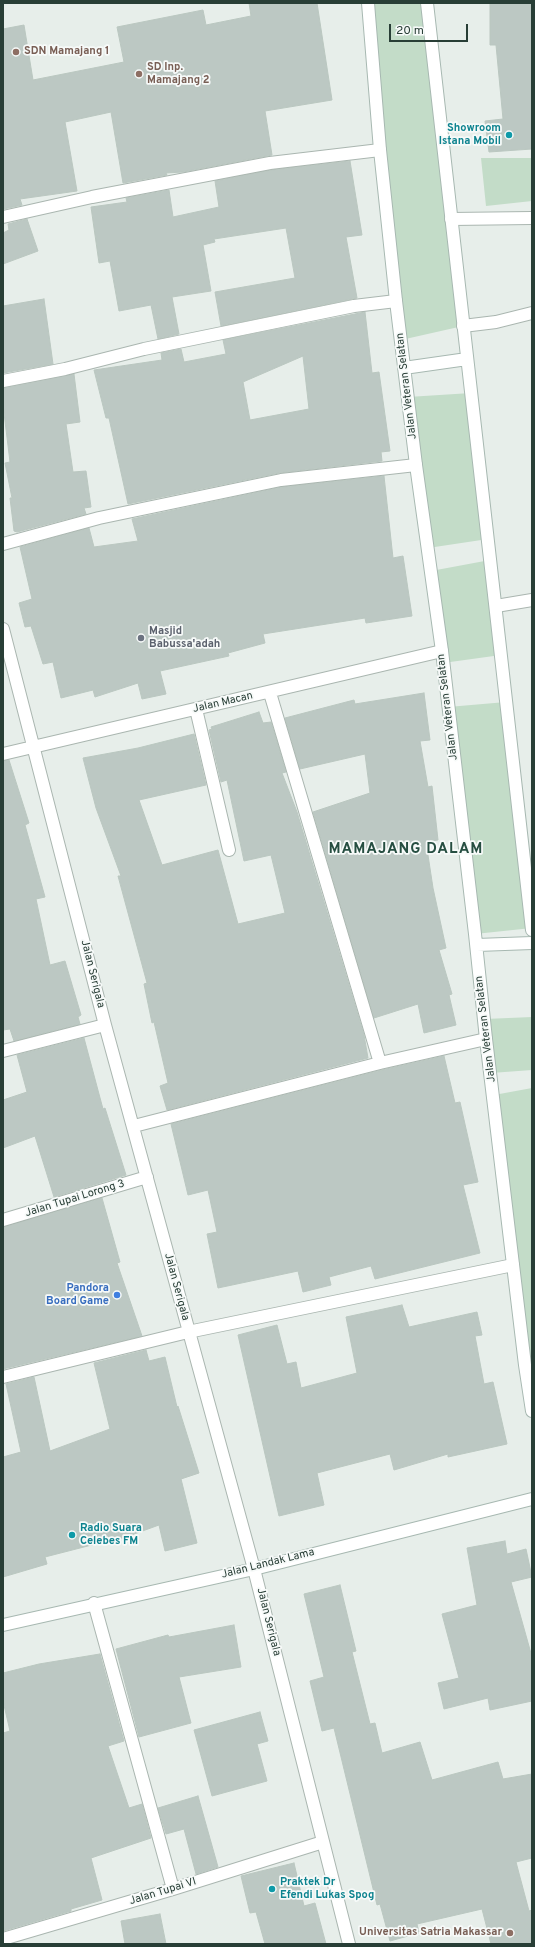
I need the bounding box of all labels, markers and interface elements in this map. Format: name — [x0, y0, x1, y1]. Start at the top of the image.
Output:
scale bar — [391, 16, 470, 42]
text: 20 m — [396, 23, 424, 39]
place label: SDN Mamajang 1 — [24, 45, 109, 59]
marker: SDN Mamajang 1 — [11, 47, 21, 57]
place label: SD Inp. Mamajang 2 — [147, 61, 210, 87]
marker: SD Inp. Mamajang 2 — [134, 69, 144, 79]
place label: Showroom Istana Mobil — [439, 122, 501, 148]
marker: Showroom Istana Mobil — [504, 130, 514, 140]
street label: Jalan Veteran Selatan — [394, 332, 420, 440]
place label: Masjid Babussa'adah — [149, 625, 220, 651]
marker: Masjid Babussa'adah — [136, 633, 146, 643]
street label: Jalan Veteran Selatan — [435, 653, 461, 761]
street label: Jalan Macan — [192, 690, 254, 716]
district label: MAMAJANG DALAM — [329, 841, 483, 859]
street label: Jalan Serigala — [77, 939, 107, 1009]
street label: Jalan Veteran Selatan — [473, 975, 499, 1083]
street label: Jalan Tupai Lorong 3 — [24, 1178, 126, 1220]
street label: Jalan Serigala — [161, 1252, 191, 1322]
place label: Pandora Board Game — [46, 1282, 109, 1308]
marker: Pandora Board Game — [112, 1290, 122, 1300]
place label: Radio Suara Celebes FM — [80, 1522, 142, 1548]
marker: Radio Suara Celebes FM — [67, 1530, 77, 1540]
street label: Jalan Landak Lama — [220, 1546, 316, 1582]
street label: Jalan Serigala — [253, 1587, 283, 1657]
street label: Jalan Tupai VI — [128, 1876, 198, 1908]
place label: Praktek Dr Efendi Lukas Spog — [280, 1876, 374, 1902]
marker: Praktek Dr Efendi Lukas Spog — [267, 1884, 277, 1894]
place label: Universitas Satria Makassar — [359, 1926, 502, 1940]
marker: Universitas Satria Makassar — [505, 1928, 515, 1938]

